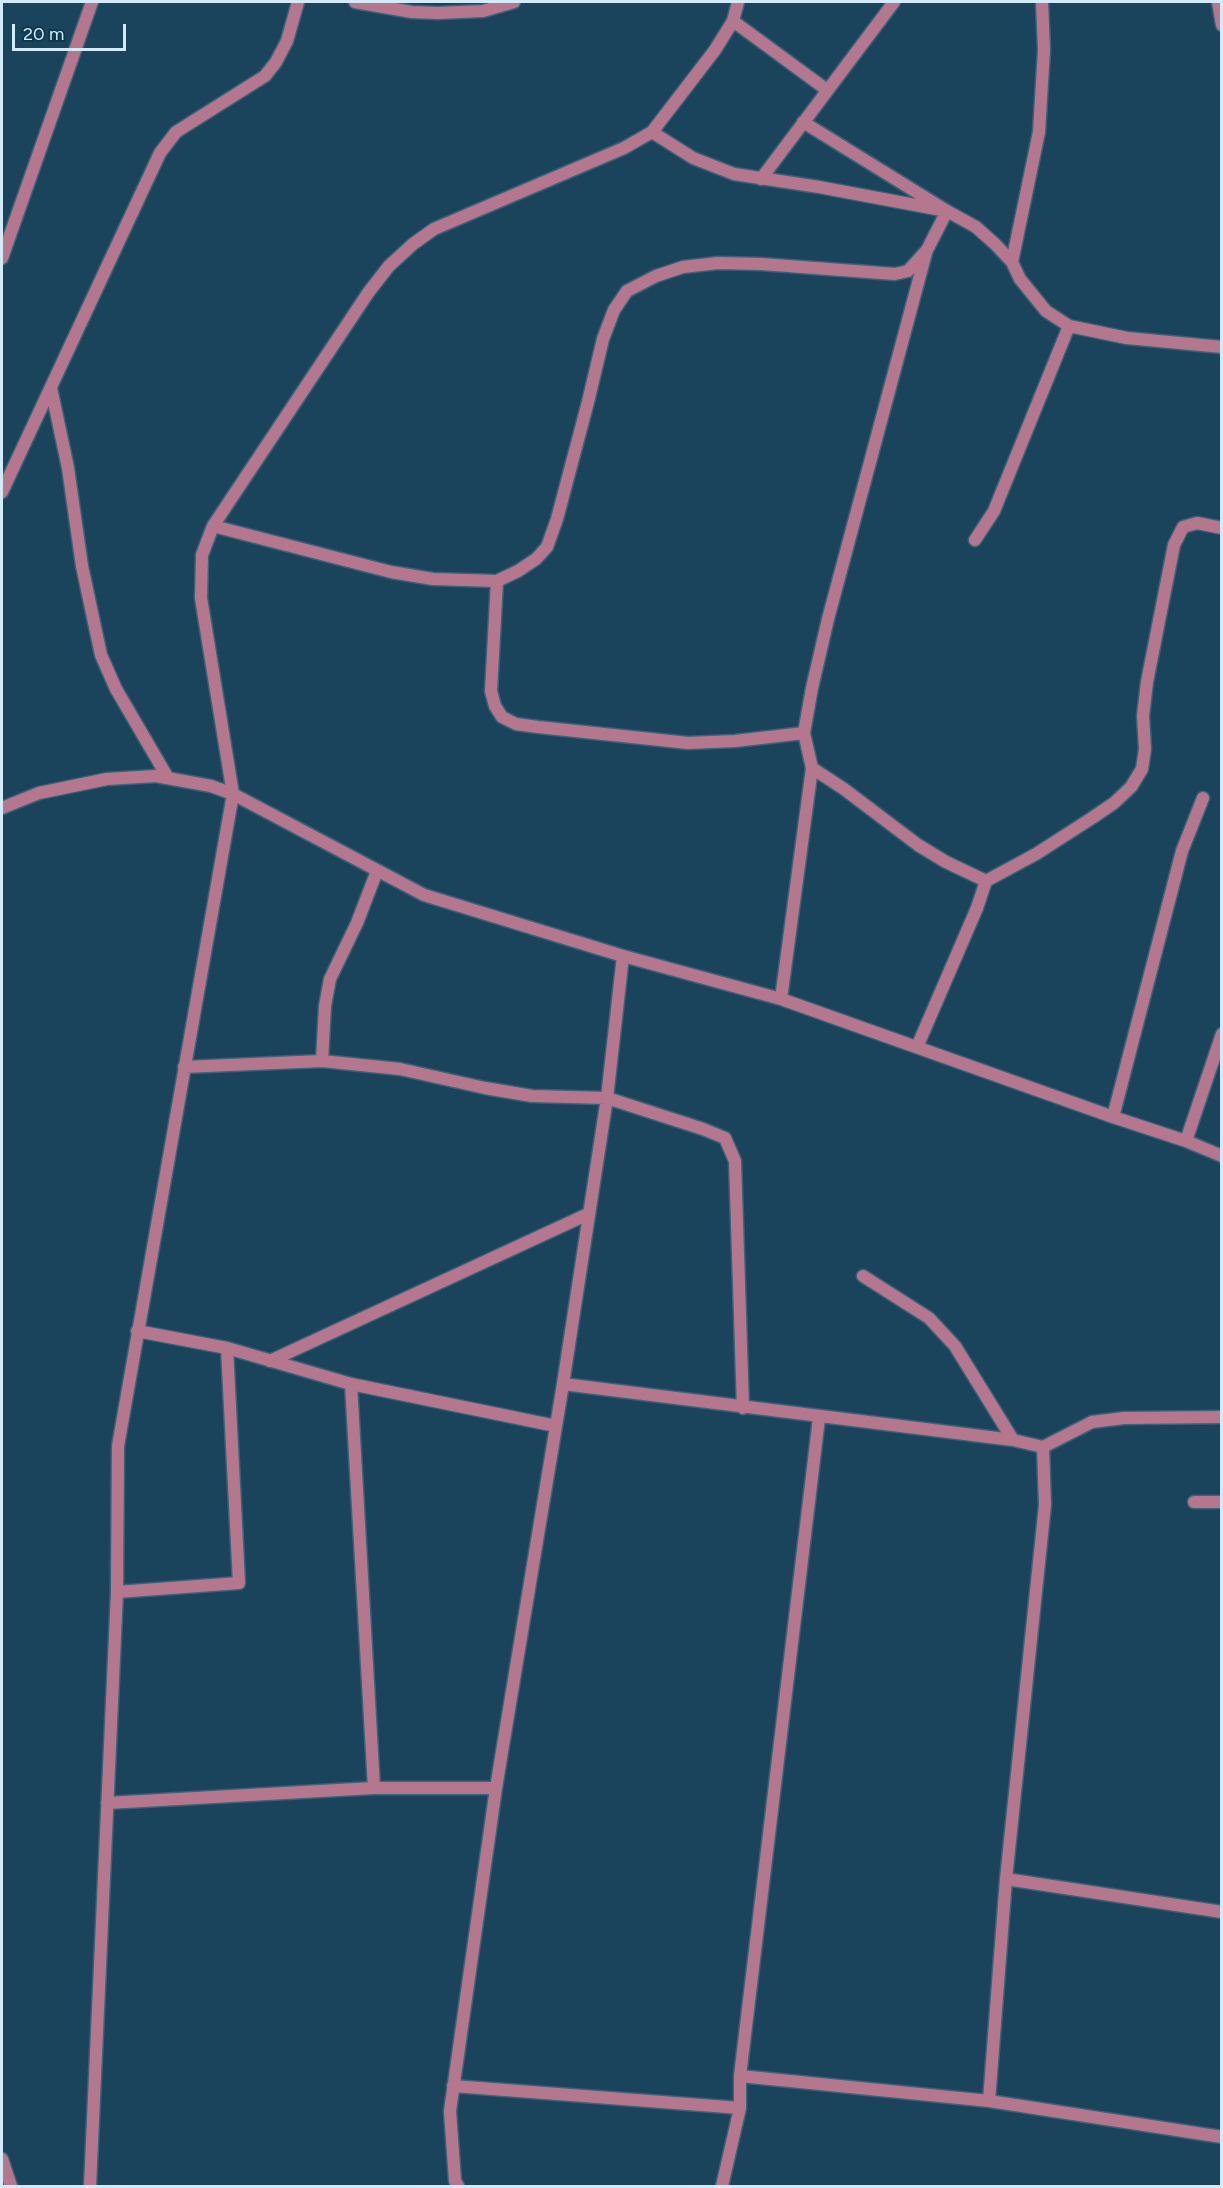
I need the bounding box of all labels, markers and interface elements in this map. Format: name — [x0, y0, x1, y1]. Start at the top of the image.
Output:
scale bar — [15, 12, 129, 50]
text: 20 m — [23, 23, 64, 45]

